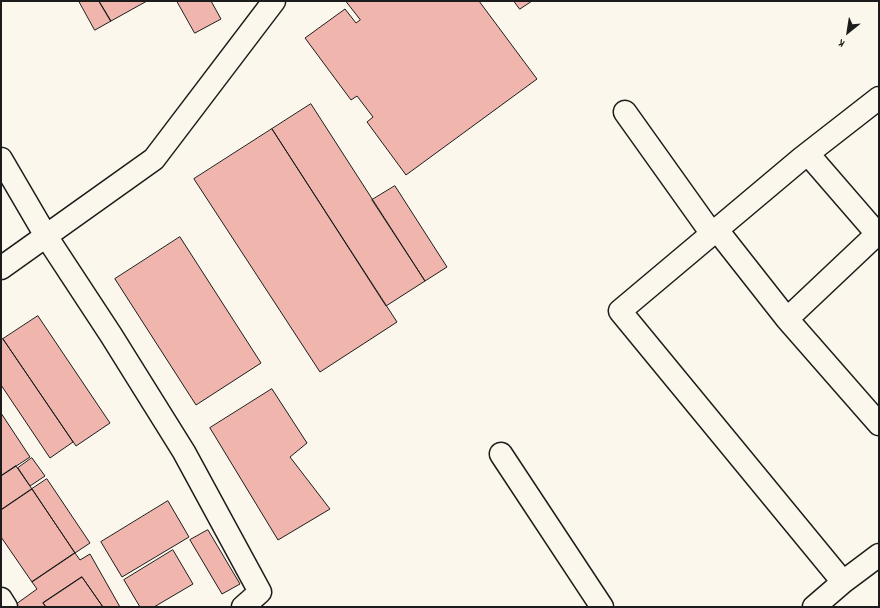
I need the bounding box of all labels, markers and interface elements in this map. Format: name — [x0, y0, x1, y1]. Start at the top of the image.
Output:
north arrow — [828, 12, 868, 52]
text: K — [836, 34, 848, 51]

